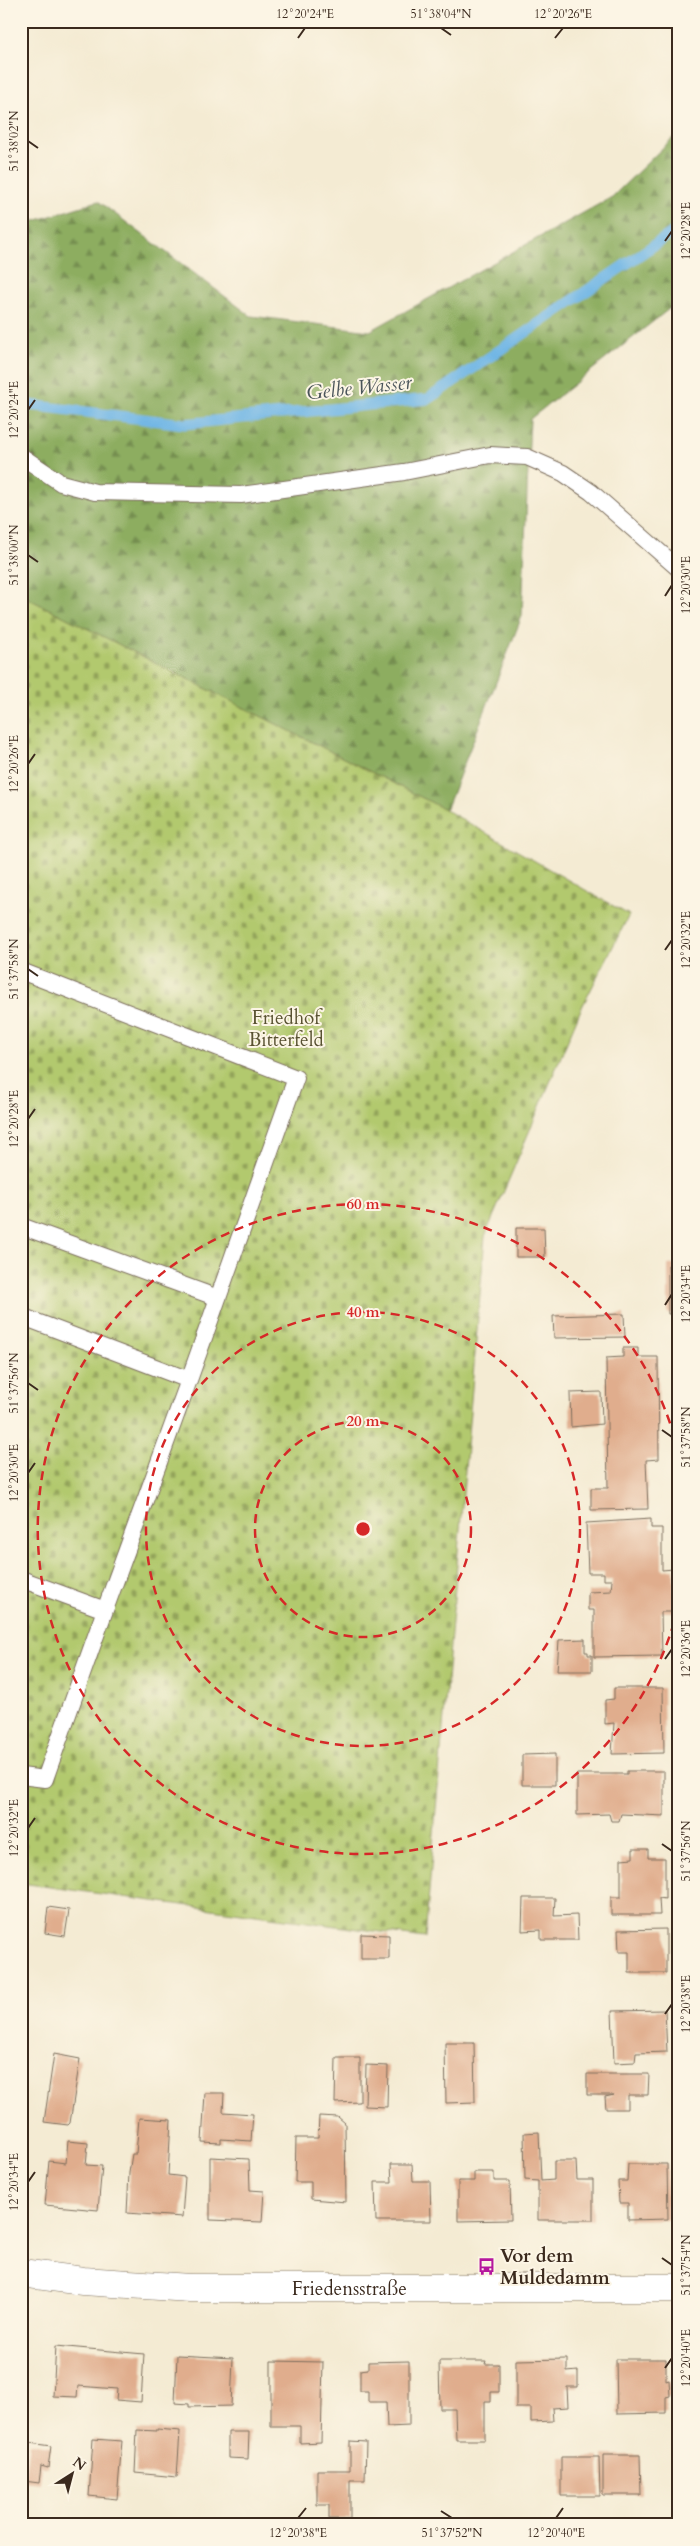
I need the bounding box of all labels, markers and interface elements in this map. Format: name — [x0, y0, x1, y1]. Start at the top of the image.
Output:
text: 12°20'24"E — [276, 6, 334, 22]
text: 51°38'04"N — [411, 6, 472, 22]
text: 12°20'26"E — [534, 6, 592, 22]
text: 51°38'02"N — [6, 110, 22, 171]
text: 12°20'28"E — [678, 202, 694, 260]
water label: Gelbe Wasser — [305, 368, 414, 406]
text: 12°20'24"E — [6, 381, 22, 439]
text: 51°38'00"N — [6, 524, 22, 585]
text: 12°20'30"E — [678, 556, 694, 614]
text: 12°20'26"E — [6, 735, 22, 793]
text: 12°20'32"E — [678, 911, 694, 969]
text: 51°37'58"N — [6, 938, 22, 999]
park label: Friedhof Bitterfeld — [248, 1005, 324, 1053]
text: 12°20'28"E — [6, 1090, 22, 1148]
text: 60 m — [346, 1194, 380, 1214]
text: 12°20'34"E — [678, 1265, 694, 1323]
text: 40 m — [346, 1302, 380, 1322]
text: 51°37'56"N — [6, 1352, 22, 1413]
text: 51°37'58"N — [678, 1406, 694, 1467]
text: 20 m — [346, 1411, 380, 1431]
text: 12°20'30"E — [6, 1444, 22, 1502]
centre of rings — [354, 1520, 372, 1538]
text: 12°20'36"E — [678, 1620, 694, 1678]
text: 12°20'32"E — [6, 1799, 22, 1857]
text: 51°37'56"N — [678, 1820, 694, 1881]
text: 12°20'38"E — [678, 1975, 694, 2033]
text: 12°20'34"E — [6, 2153, 22, 2211]
text: 51°37'54"N — [678, 2234, 694, 2295]
place label: Vor dem Muldedamm — [500, 2243, 610, 2291]
bus stop icon: Vor dem Muldedamm — [476, 2256, 496, 2276]
street label: Friedensstraße — [292, 2276, 407, 2302]
text: 12°20'40"E — [678, 2329, 694, 2387]
north arrow — [48, 2448, 98, 2498]
text: N — [69, 2453, 90, 2475]
text: 12°20'38"E — [269, 2525, 327, 2541]
text: 51°37'52"N — [422, 2525, 483, 2541]
text: 12°20'40"E — [527, 2525, 585, 2541]

